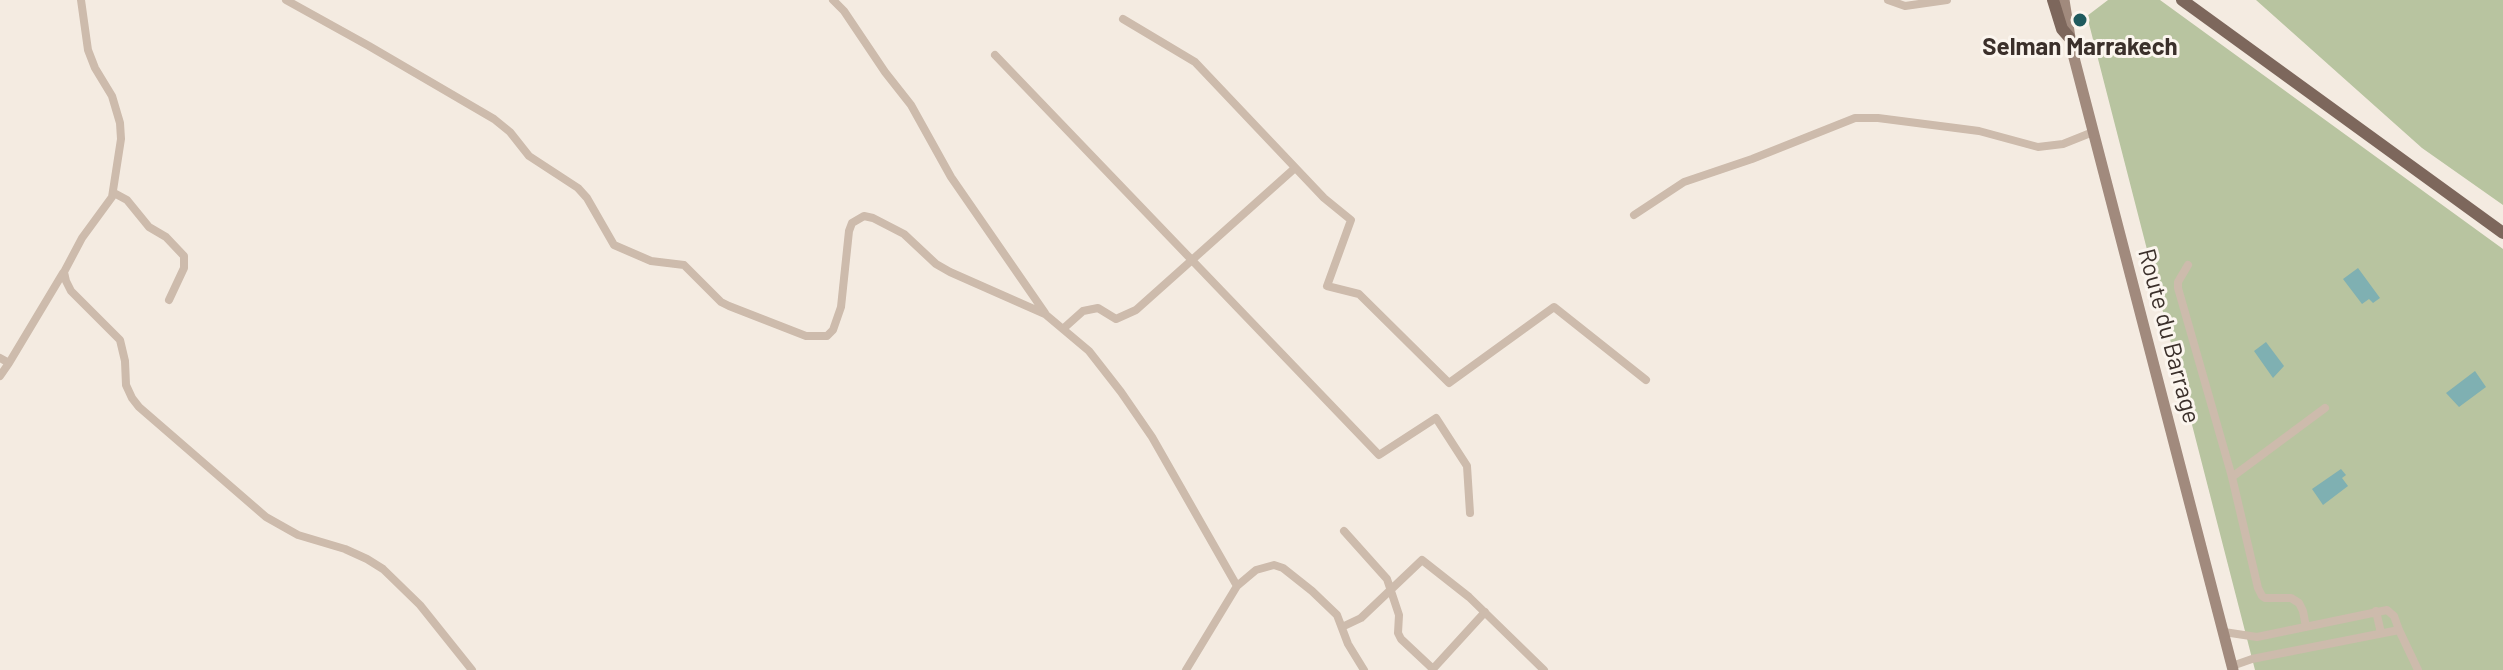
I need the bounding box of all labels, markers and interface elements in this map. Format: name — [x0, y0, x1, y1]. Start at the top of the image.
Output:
marker: Selman Marrakech — [2071, 11, 2089, 29]
place label: Selman Marrakech — [1982, 33, 2178, 61]
street label: Route du Barrage — [2132, 245, 2206, 427]

